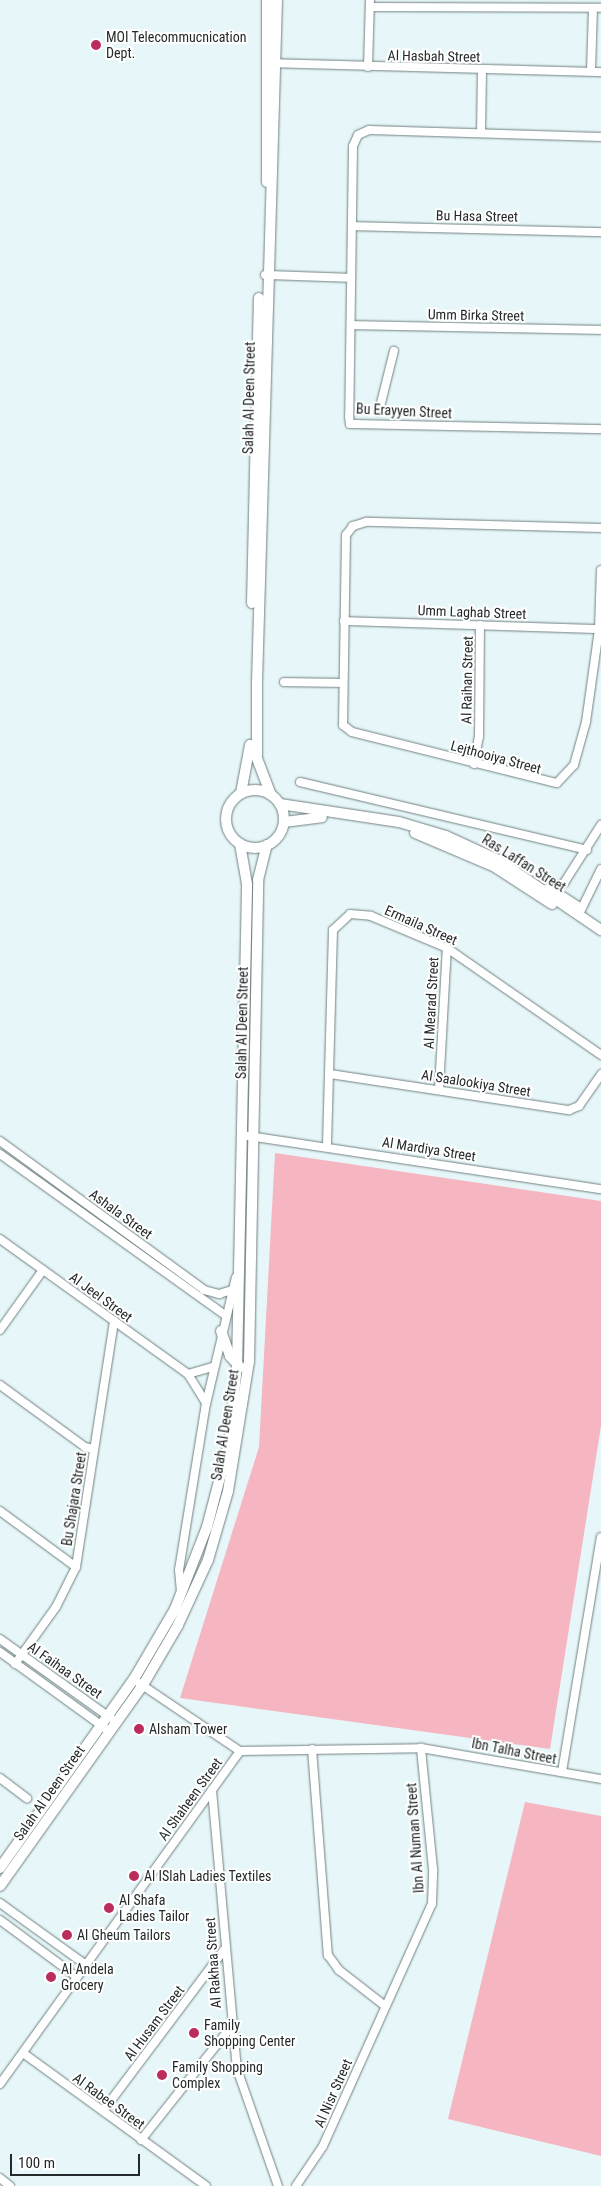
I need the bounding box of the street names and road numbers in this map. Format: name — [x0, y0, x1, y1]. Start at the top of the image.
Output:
street label: Al Hasbah Street — [388, 47, 480, 65]
street label: Bu Hasa Street — [436, 207, 518, 225]
street label: Umm Birka Street — [428, 306, 524, 324]
street label: Salah Al Deen Street — [240, 342, 258, 454]
street label: Bu Erayyen Street — [356, 400, 452, 422]
street label: Umm Laghab Street — [417, 602, 527, 622]
street label: Al Raihan Street — [458, 636, 476, 724]
street label: Lejthooiya Street — [449, 737, 543, 777]
street label: Ras Laffan Street — [479, 831, 569, 895]
street label: Ermaila Street — [382, 902, 460, 948]
street label: Al Mearad Street — [420, 957, 442, 1049]
street label: Salah Al Deen Street — [233, 967, 251, 1079]
street label: Al Saalookiya Street — [420, 1066, 532, 1100]
street label: Al Mardiya Street — [381, 1133, 477, 1165]
street label: Ashala Street — [86, 1185, 156, 1243]
street label: Al Jeel Street — [66, 1269, 136, 1325]
street label: Salah Al Deen Street — [208, 1368, 242, 1482]
street label: Bu Shajara Street — [58, 1451, 90, 1547]
street label: Al Faihaa Street — [25, 1638, 105, 1702]
street label: Ibn Talha Street — [470, 1735, 558, 1767]
street label: Salah Al Deen Street — [10, 1742, 88, 1844]
street label: Al Shaheen Street — [154, 1754, 226, 1844]
street label: Ibn Al Numan Street — [403, 1782, 427, 1894]
street label: Al Rakhaa Street — [201, 1917, 225, 2009]
street label: Al Husam Street — [120, 1982, 188, 2064]
street label: Al Nisr Street — [310, 2056, 356, 2130]
street label: Al Rabee Street — [70, 2069, 148, 2133]

